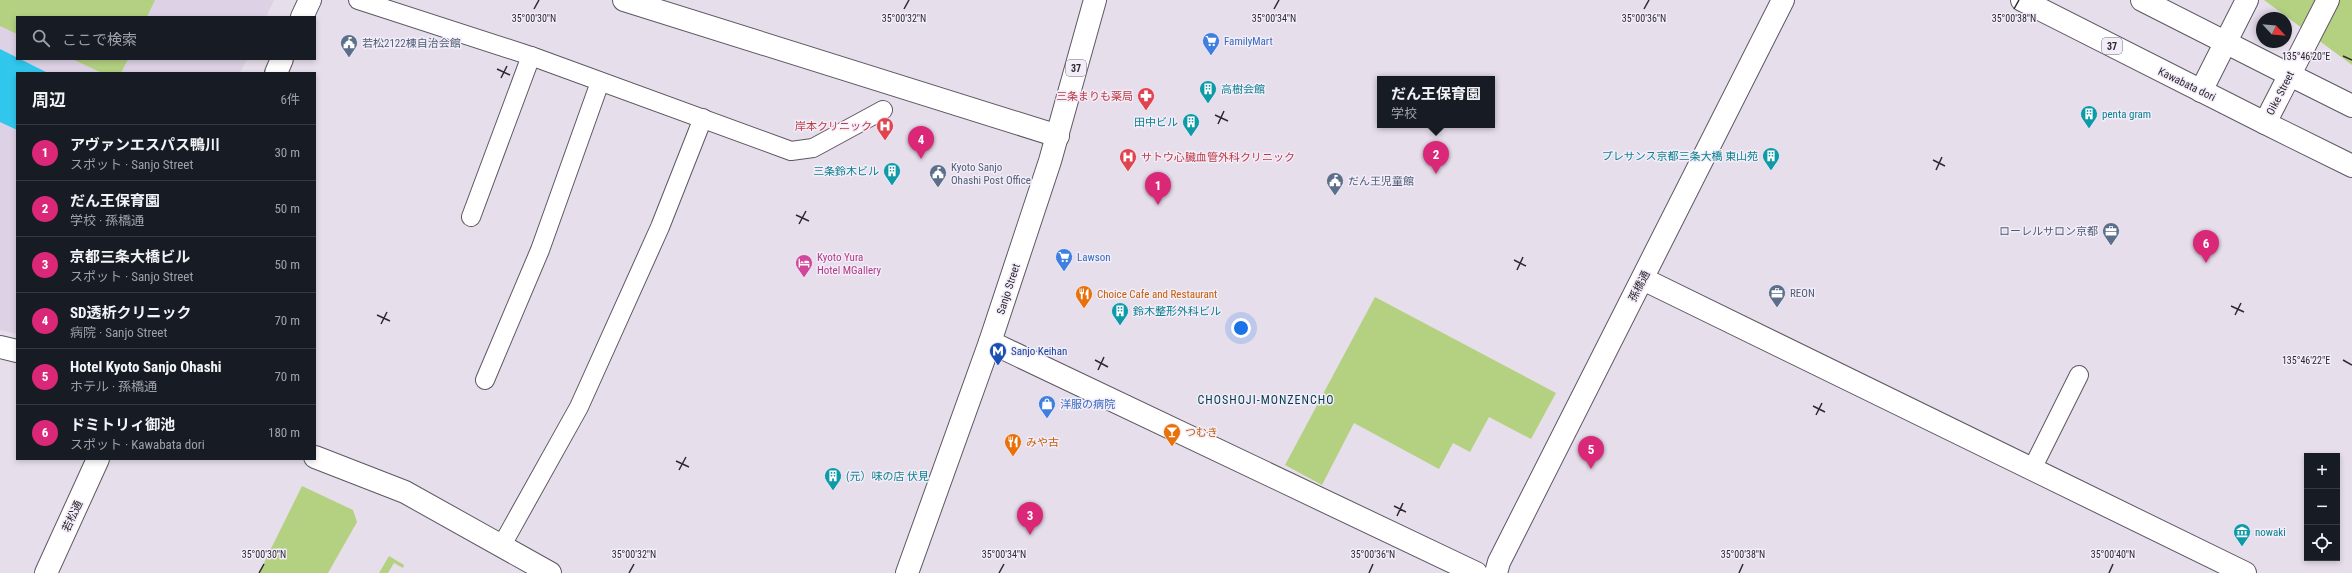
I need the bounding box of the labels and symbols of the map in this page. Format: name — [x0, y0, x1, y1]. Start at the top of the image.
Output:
north arrow — [2256, 12, 2292, 48]
text: 35°00'30"N — [512, 13, 556, 24]
text: 35°00'32"N — [882, 13, 926, 24]
text: 35°00'34"N — [1252, 13, 1296, 24]
text: 35°00'36"N — [1622, 13, 1666, 24]
text: 35°00'38"N — [1992, 13, 2036, 24]
supermarket icon: FamilyMart — [1201, 31, 1221, 56]
public building icon: 若松2122棟自治会館 — [339, 33, 359, 58]
place label: FamilyMart — [1224, 35, 1273, 48]
place label: 若松2122棟自治会館 — [362, 37, 461, 50]
road number: 37 — [2102, 38, 2122, 54]
text: 135°46'20"E — [2282, 51, 2330, 62]
road number: 37 — [1066, 60, 1086, 76]
street label: Kawabata dori — [2156, 65, 2218, 104]
street label: Oike Street — [2264, 69, 2297, 117]
building icon: 高樹会館 — [1198, 79, 1218, 104]
place label: 高樹会館 — [1221, 83, 1265, 96]
pharmacy icon: 三条まりも薬局 — [1136, 86, 1156, 111]
place label: 三条まりも薬局 — [1056, 90, 1133, 103]
building icon: penta gram — [2079, 104, 2099, 129]
place label: penta gram — [2102, 108, 2151, 121]
building icon: 田中ビル — [1181, 112, 1201, 137]
hospital icon: 岸本クリニック — [875, 116, 895, 141]
place label: 田中ビル — [1134, 116, 1178, 129]
place label: 岸本クリニック — [795, 120, 872, 133]
pin: 4 — [908, 126, 934, 159]
pin: 2 — [1423, 141, 1449, 174]
building icon: プレサンス京都三条大橋 東山苑 — [1761, 146, 1781, 171]
hospital icon: サトウ心臓血管外科クリニック — [1118, 147, 1138, 172]
place label: プレサンス京都三条大橋 東山苑 — [1602, 150, 1758, 163]
place label: サトウ心臓血管外科クリニック — [1141, 151, 1295, 164]
building icon: 三条鈴木ビル — [882, 161, 902, 186]
place label: Kyoto Sanjo Ohashi Post Office — [951, 161, 1031, 187]
public building icon: Kyoto Sanjo Ohashi Post Office — [928, 163, 948, 188]
place label: 三条鈴木ビル — [813, 165, 879, 178]
public building icon: だん王児童館 — [1325, 171, 1345, 196]
pin: 1 — [1145, 172, 1171, 205]
place label: だん王児童館 — [1348, 175, 1414, 188]
office icon: ローレルサロン京都 — [2101, 221, 2121, 246]
place label: ローレルサロン京都 — [1999, 225, 2098, 238]
pin: 6 — [2193, 230, 2219, 263]
supermarket icon: Lawson — [1054, 247, 1074, 272]
place label: Kyoto Yura Hotel MGallery — [817, 251, 882, 277]
place label: Lawson — [1077, 251, 1111, 264]
hotel icon: Kyoto Yura Hotel MGallery — [794, 253, 814, 278]
street label: Sanjo Street — [994, 262, 1023, 316]
street label: 孫橋通 — [1626, 269, 1653, 304]
office icon: REON — [1767, 283, 1787, 308]
restaurant icon: Choice Cafe and Restaurant — [1074, 284, 1094, 309]
place label: REON — [1790, 287, 1815, 300]
place label: Choice Cafe and Restaurant — [1097, 288, 1217, 301]
building icon: 鈴木整形外科ビル — [1110, 301, 1130, 326]
place label: 鈴木整形外科ビル — [1133, 305, 1221, 318]
your location — [1231, 318, 1251, 338]
metro station icon: Sanjo Keihan — [988, 341, 1008, 366]
place label: Sanjo Keihan — [1011, 345, 1067, 358]
text: 135°46'22"E — [2282, 355, 2330, 366]
district label: CHOSHOJI-MONZENCHO — [1198, 393, 1334, 407]
shop icon: 洋服の病院 — [1037, 394, 1057, 419]
place label: 洋服の病院 — [1060, 398, 1115, 411]
bar icon: つむき — [1162, 422, 1182, 447]
place label: つむき — [1185, 426, 1218, 439]
restaurant icon: みや古 — [1003, 432, 1023, 457]
place label: みや古 — [1026, 436, 1059, 449]
pin: 5 — [1578, 436, 1604, 469]
building icon: (元）味の店 伏見 — [823, 466, 843, 491]
place label: (元）味の店 伏見 — [846, 470, 929, 483]
street label: 若松通 — [60, 499, 85, 534]
pin: 3 — [1017, 502, 1043, 535]
museum icon: nowaki — [2232, 522, 2252, 547]
place label: nowaki — [2255, 526, 2286, 539]
text: 35°00'30"N — [242, 549, 286, 560]
text: 35°00'32"N — [612, 549, 656, 560]
text: 35°00'34"N — [982, 549, 1026, 560]
text: 35°00'36"N — [1351, 549, 1395, 560]
text: 35°00'38"N — [1721, 549, 1765, 560]
text: 35°00'40"N — [2091, 549, 2135, 560]

